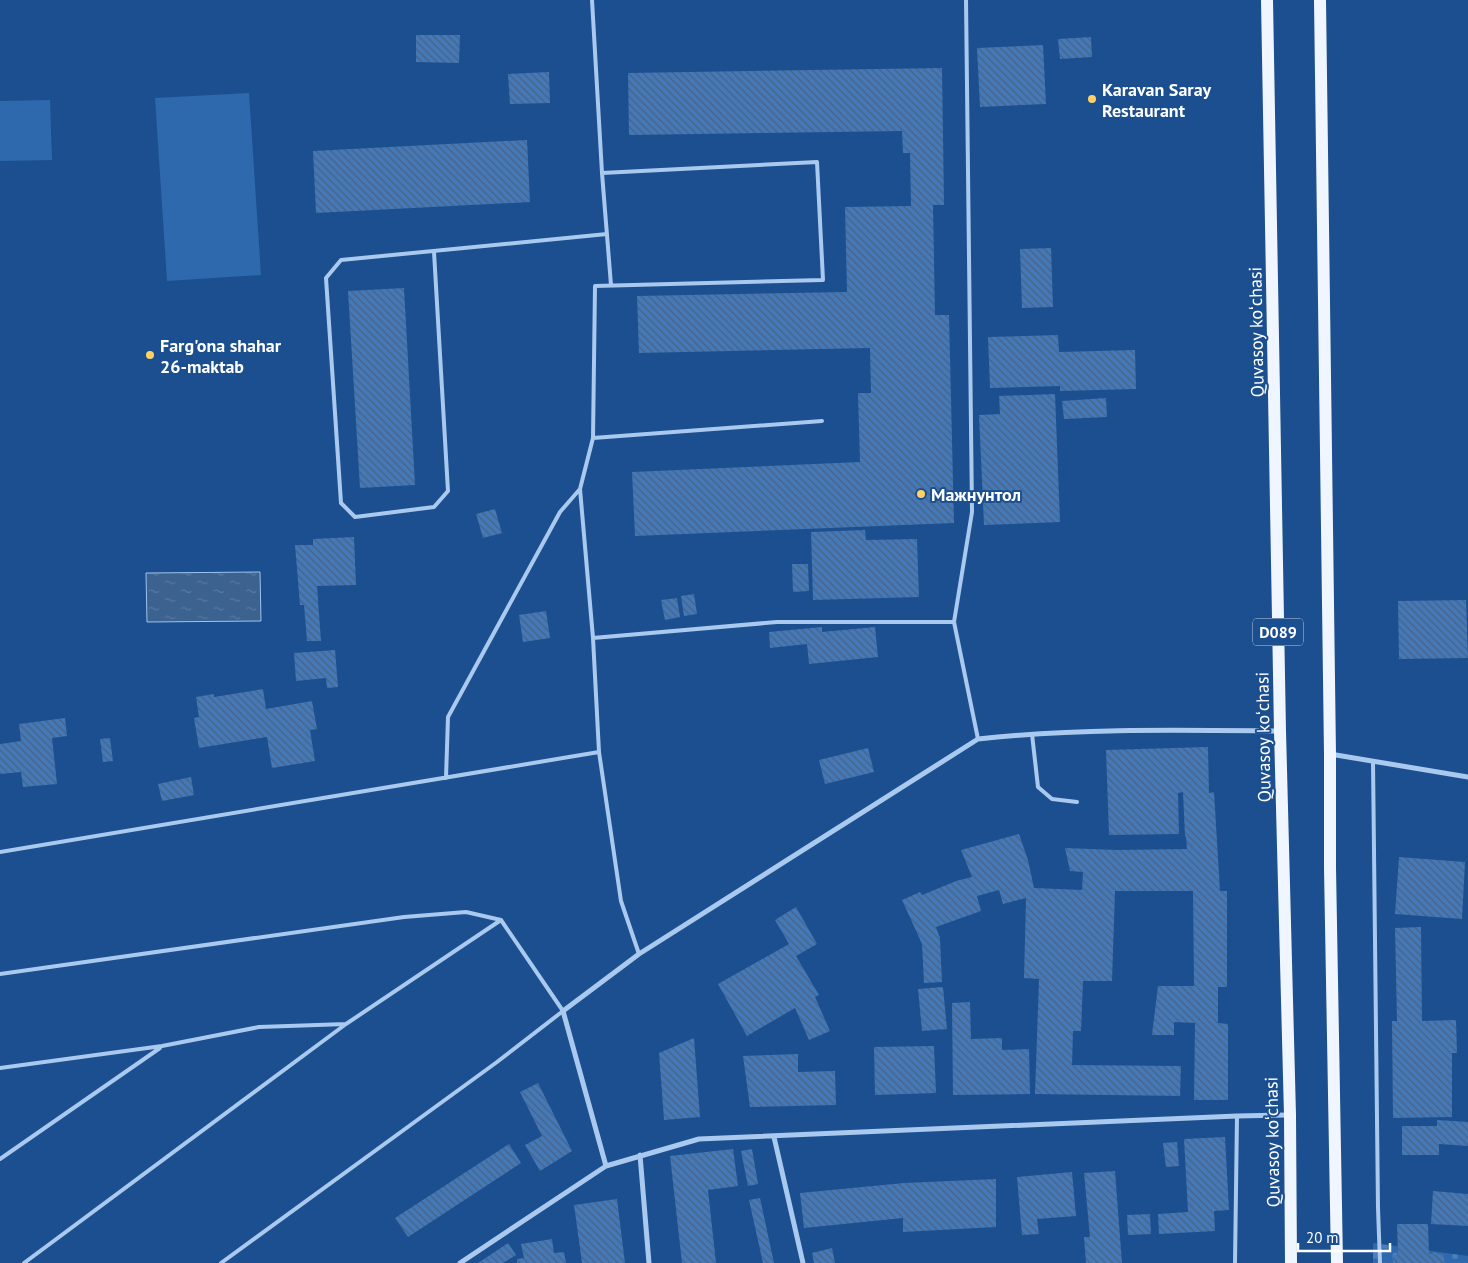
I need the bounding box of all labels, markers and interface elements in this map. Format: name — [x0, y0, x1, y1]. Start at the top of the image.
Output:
place label: Karavan Saray Restaurant — [1102, 78, 1212, 122]
marker: Karavan Saray Restaurant — [1086, 93, 1098, 105]
street label: Quvasoy koʻchasi — [1243, 267, 1269, 397]
place label: Farg'ona shahar 26-maktab — [160, 334, 282, 378]
marker: Farg'ona shahar 26-maktab — [144, 349, 156, 361]
place label: Мажнунтол — [931, 483, 1021, 506]
marker: Мажнунтол — [915, 488, 927, 500]
road number: D089 — [1253, 618, 1303, 646]
street label: Quvasoy koʻchasi — [1250, 672, 1276, 802]
street label: Quvasoy koʻchasi — [1259, 1077, 1285, 1207]
scale bar — [1298, 1220, 1390, 1252]
text: 20 m — [1306, 1228, 1339, 1247]

